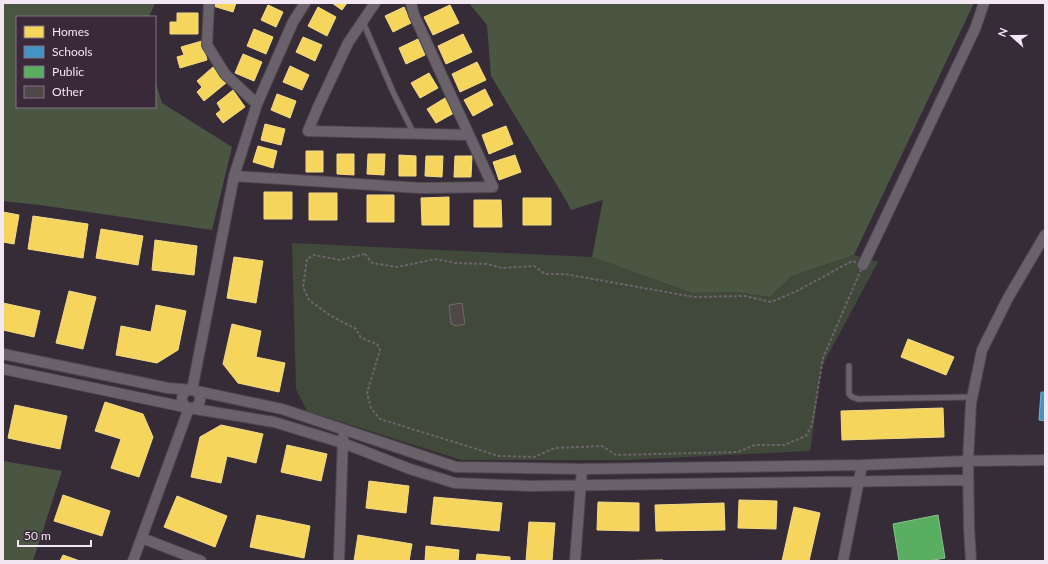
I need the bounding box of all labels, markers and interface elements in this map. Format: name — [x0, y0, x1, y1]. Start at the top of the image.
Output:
legend — [16, 16, 156, 108]
north arrow — [992, 16, 1032, 56]
text: Homes — [52, 24, 89, 39]
text: N — [995, 26, 1010, 39]
text: Schools — [52, 44, 93, 59]
text: Public — [52, 64, 84, 79]
text: Other — [52, 84, 84, 99]
scale bar — [18, 522, 91, 548]
text: 50 m — [24, 528, 51, 543]

